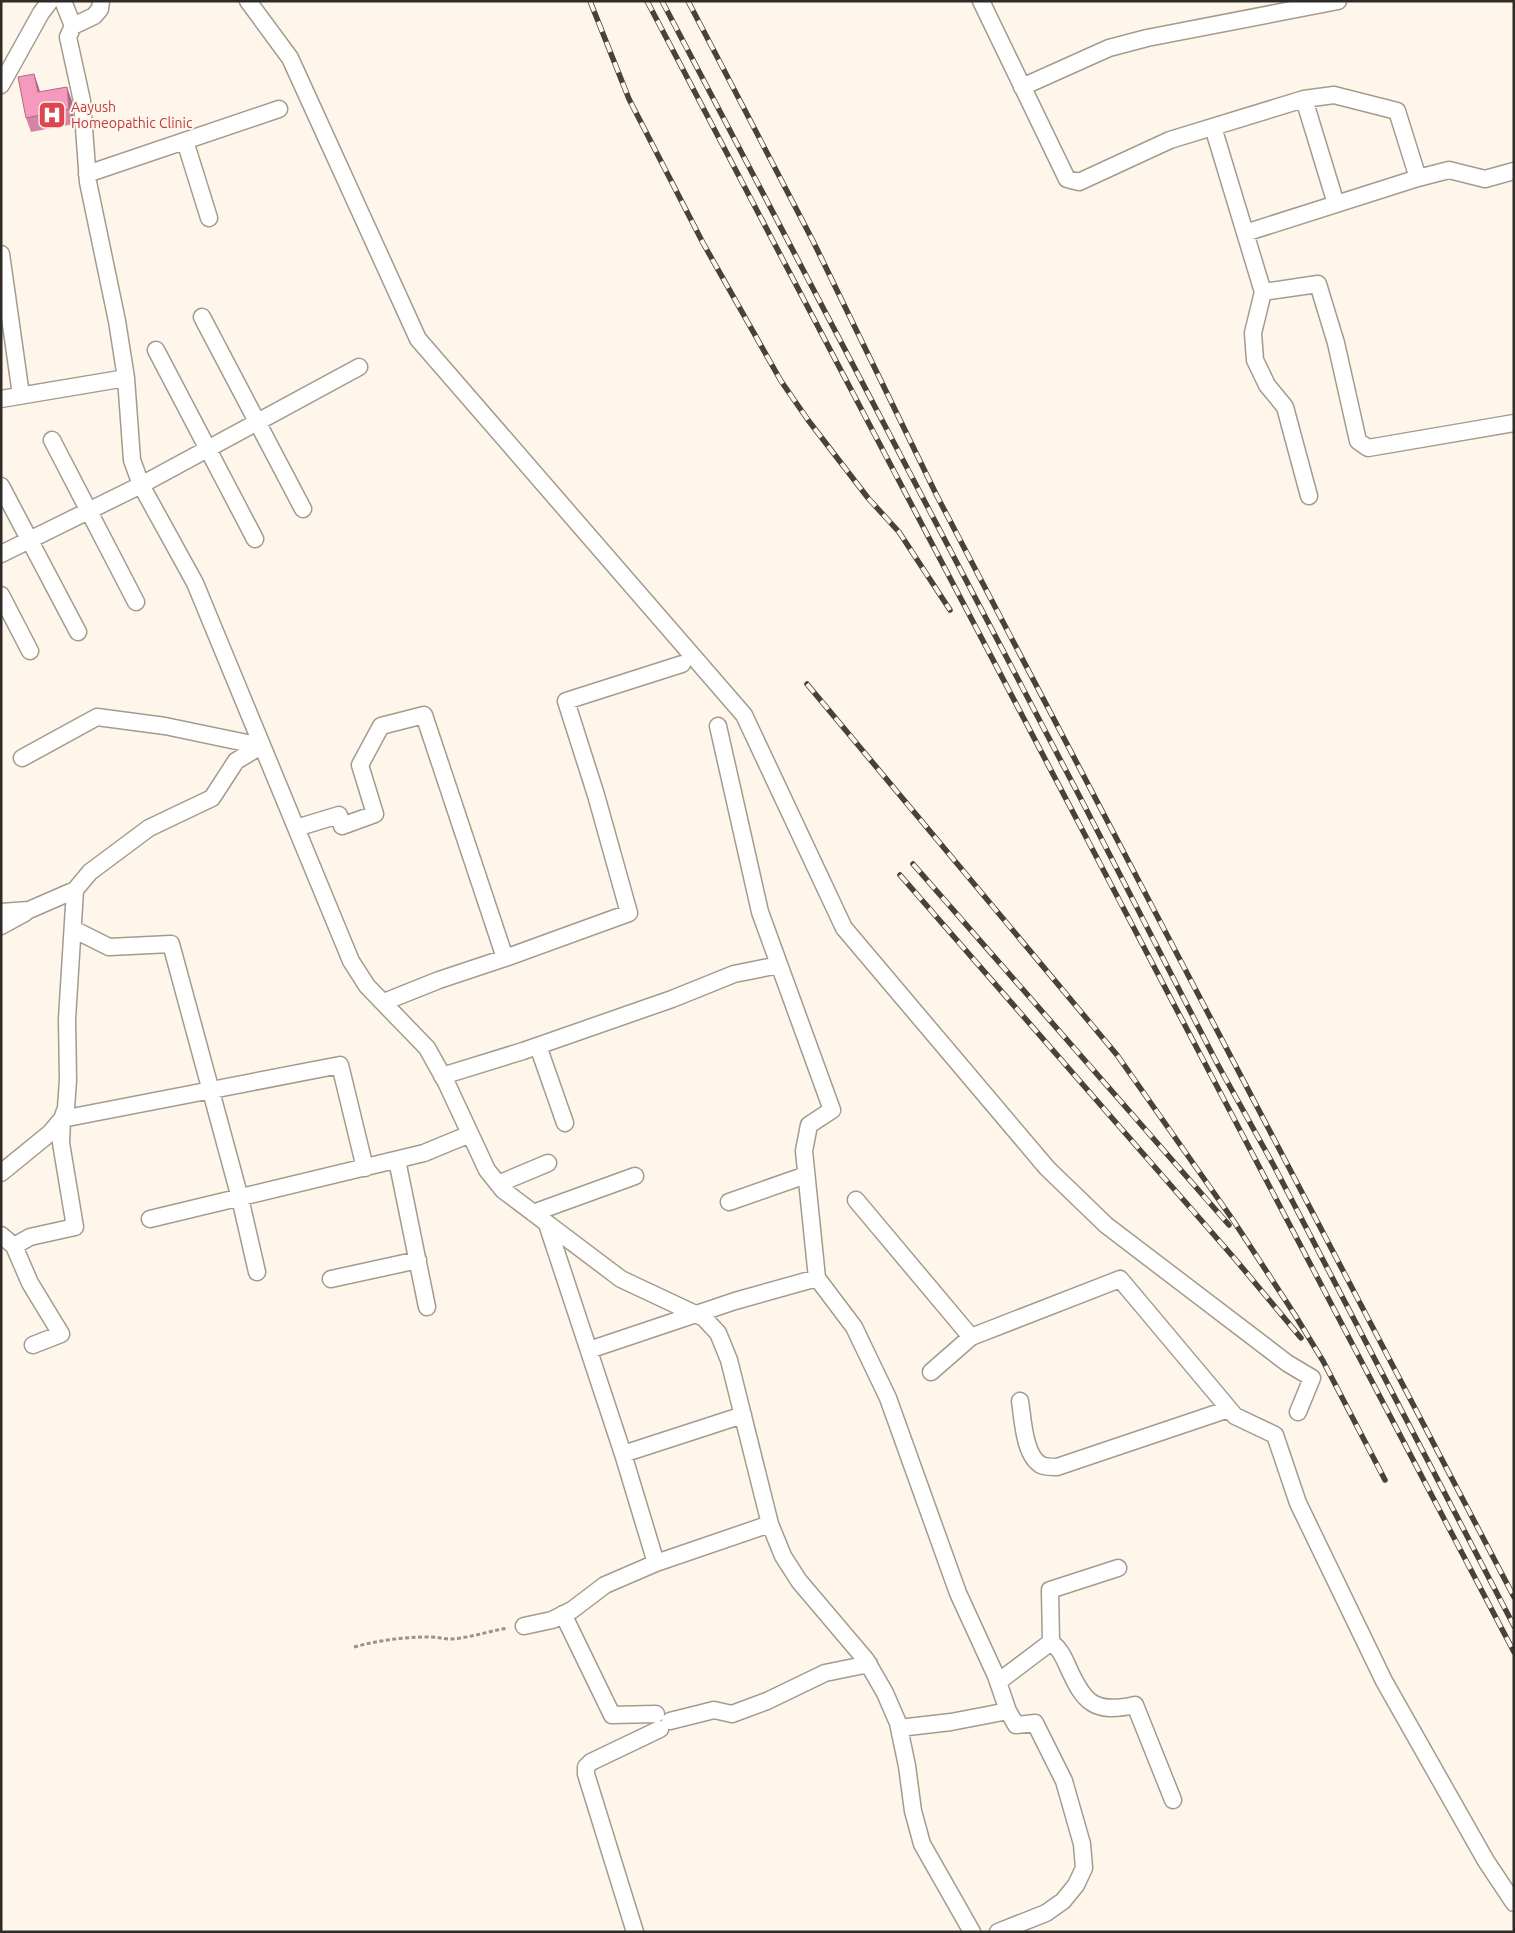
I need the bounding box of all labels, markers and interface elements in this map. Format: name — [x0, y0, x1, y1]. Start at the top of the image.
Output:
place label: Aayush Homeopathic Clinic — [71, 99, 193, 131]
hospital icon: Aayush Homeopathic Clinic — [37, 100, 67, 130]

